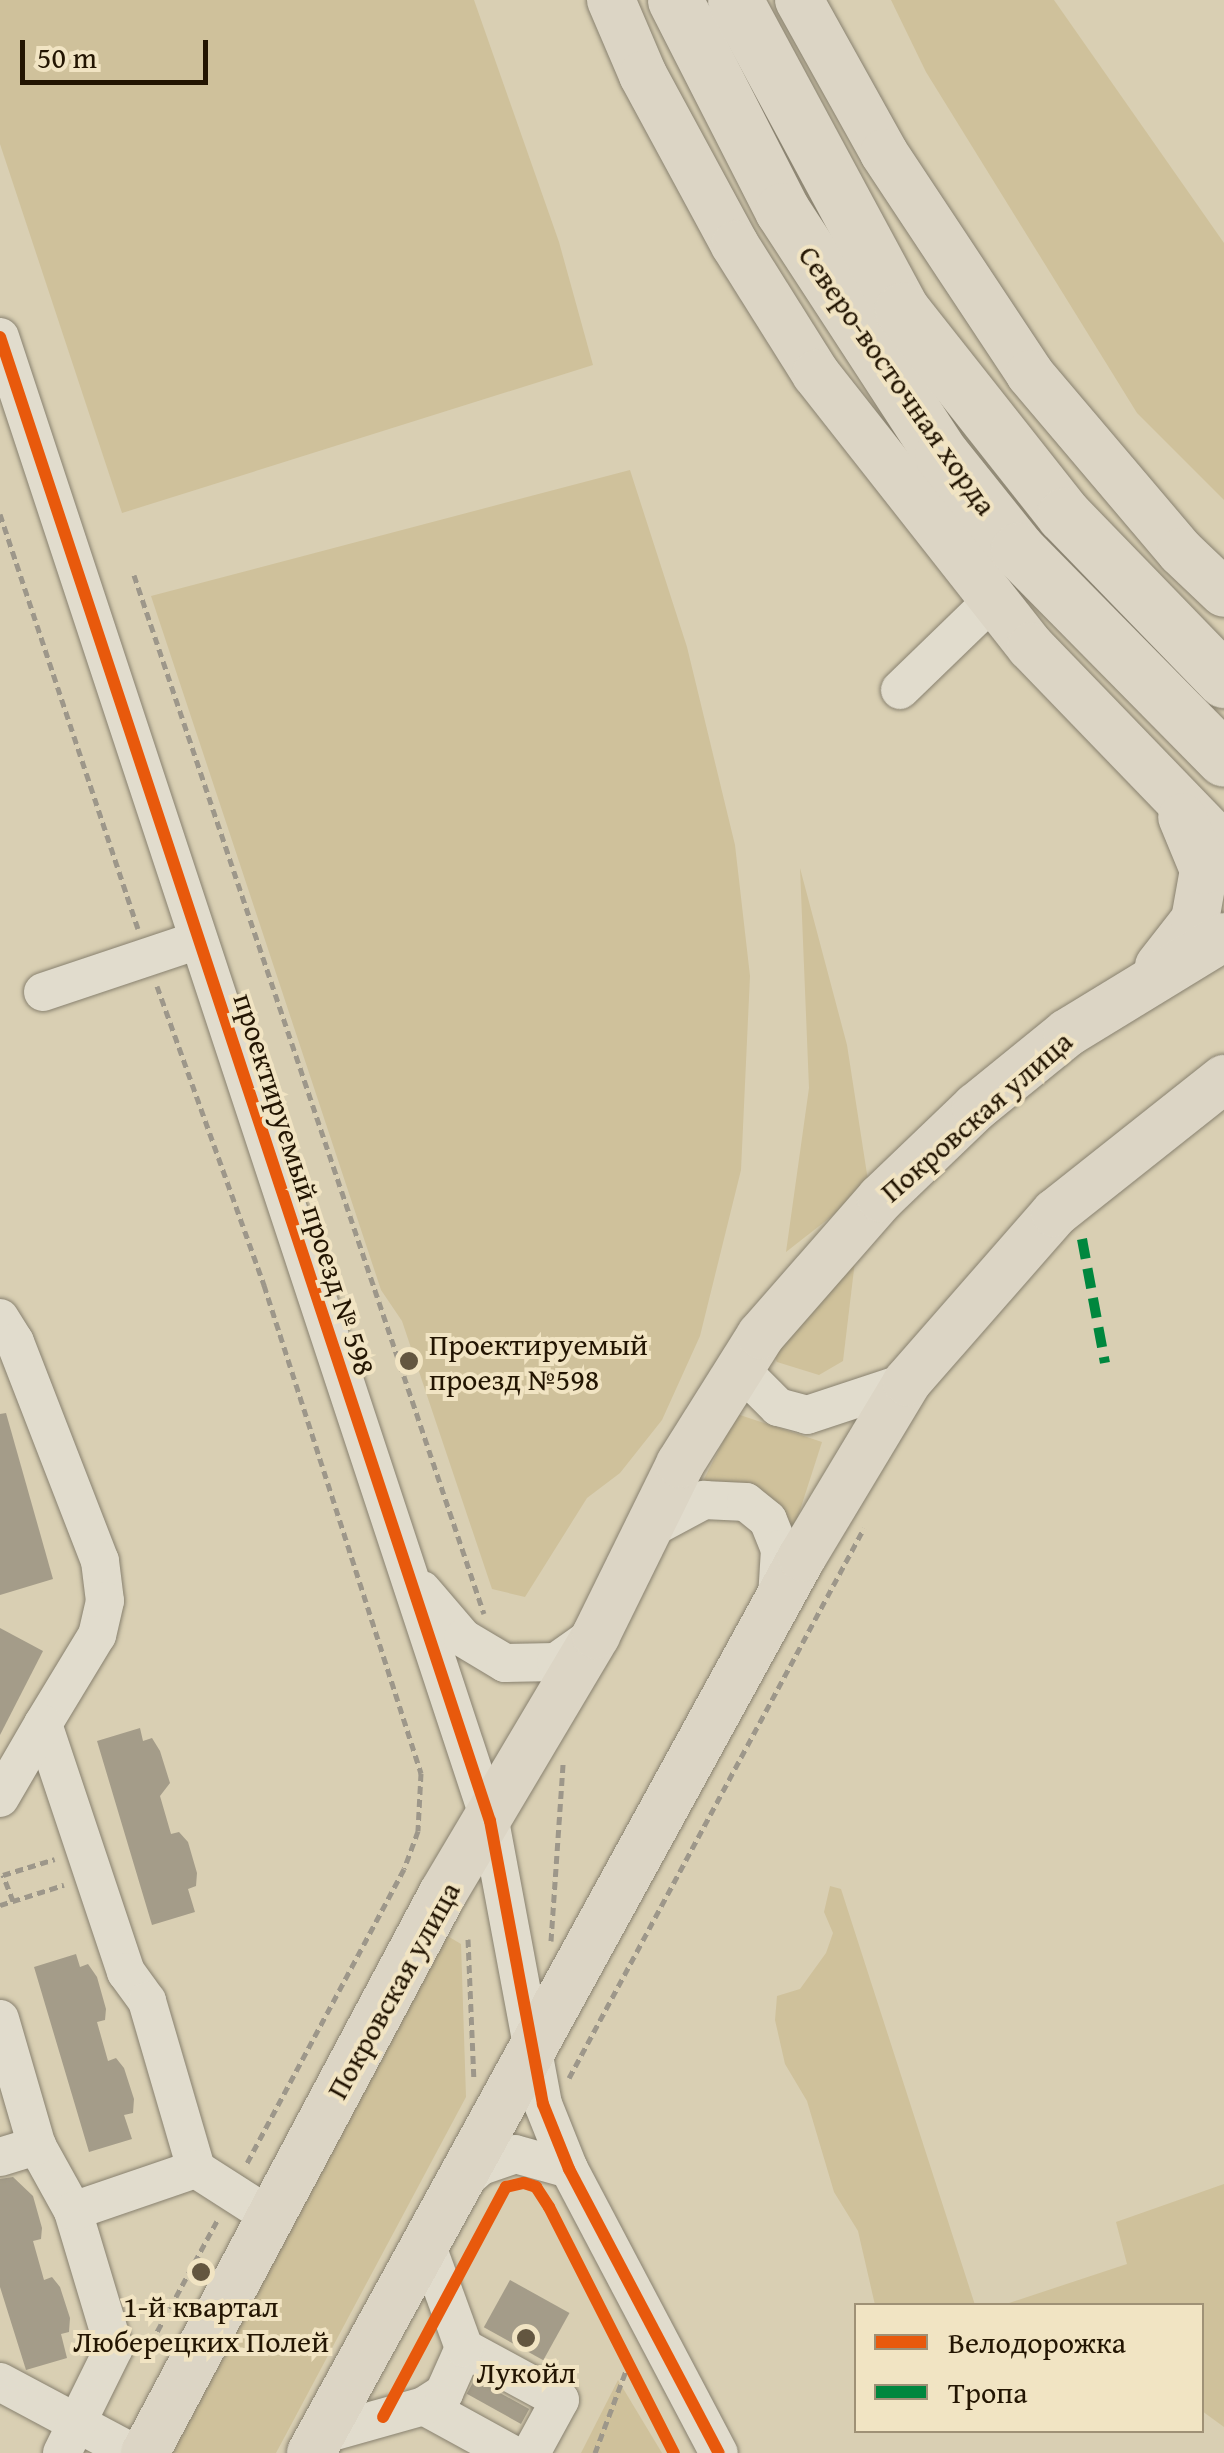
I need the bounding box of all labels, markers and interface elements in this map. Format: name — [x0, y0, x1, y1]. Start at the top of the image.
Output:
scale bar — [25, 20, 212, 82]
text: 50 m — [37, 35, 97, 79]
street label: Северо-восточная хорда — [791, 238, 1005, 522]
street label: проектируемый проезд № 598 — [226, 988, 384, 1380]
street label: Покровская улица — [873, 1023, 1079, 1209]
place label: Проектируемый проезд №598 — [429, 1326, 648, 1396]
marker: Проектируемый проезд №598 — [398, 1350, 420, 1372]
street label: Покровская улица — [318, 1875, 468, 2105]
marker: 1-й квартал Люберецких Полей — [190, 2261, 212, 2283]
place label: 1-й квартал Люберецких Полей — [73, 2288, 329, 2358]
legend — [854, 2303, 1204, 2433]
text: Велодорожка — [948, 2320, 1126, 2364]
marker: Лукойл — [515, 2327, 537, 2349]
place label: Лукойл — [476, 2354, 576, 2390]
text: Тропа — [948, 2370, 1028, 2414]

